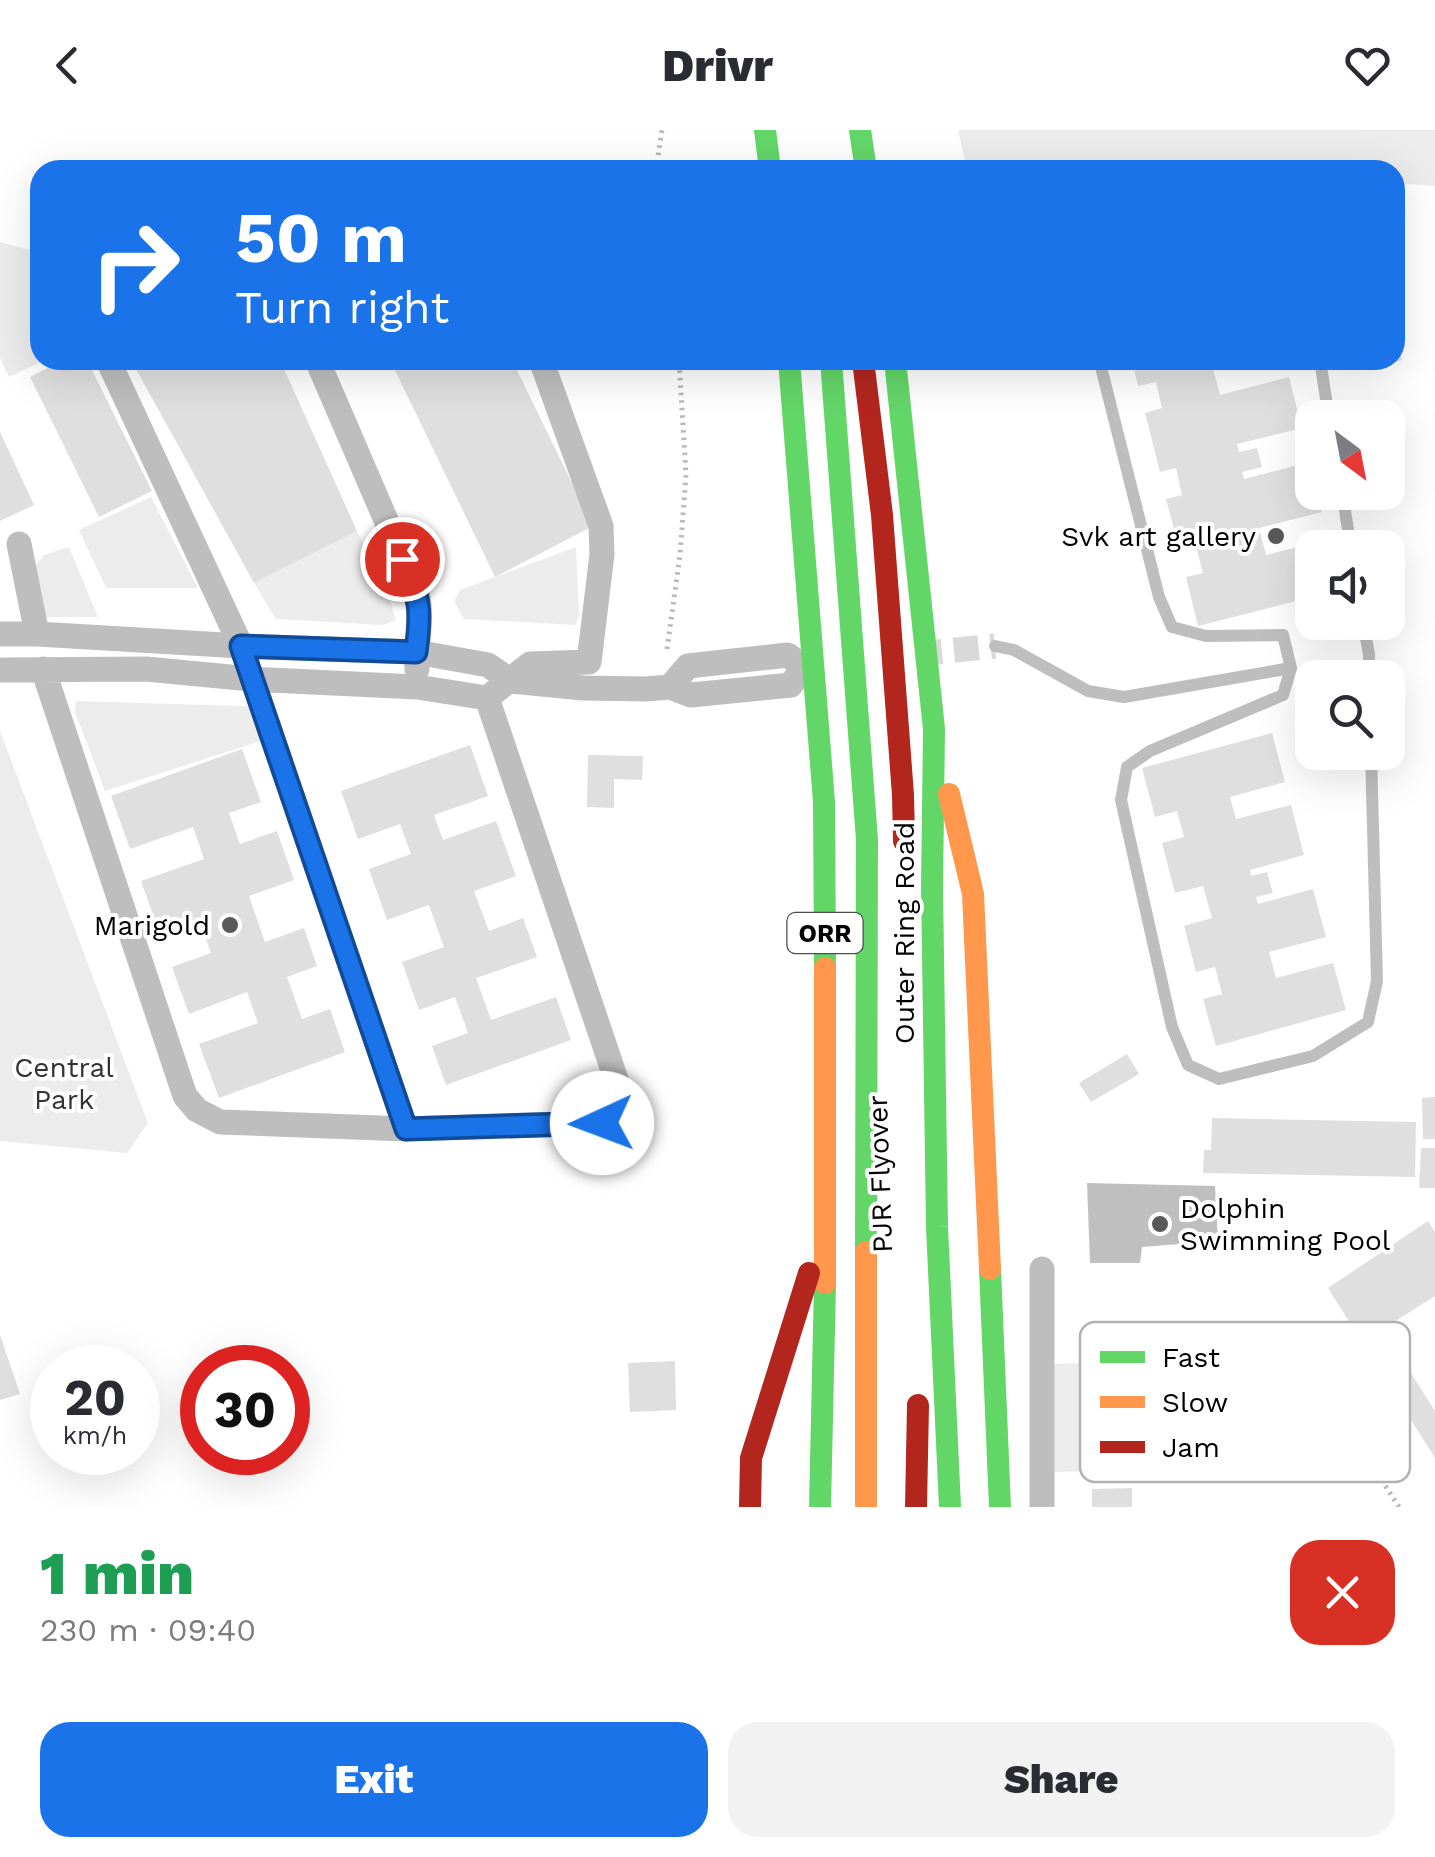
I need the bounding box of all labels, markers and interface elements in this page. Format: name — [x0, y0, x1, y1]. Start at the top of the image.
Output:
icon: back — [40, 38, 95, 93]
icon: heart — [1340, 38, 1395, 93]
text: Drivr — [662, 39, 773, 92]
text: 50 m — [235, 197, 407, 279]
icon: right — [70, 200, 200, 330]
text: Turn right — [235, 281, 449, 334]
north arrow — [1295, 400, 1405, 510]
map controls — [1295, 400, 1405, 770]
pin — [360, 517, 445, 602]
place label: Svk art gallery — [1061, 520, 1257, 553]
marker: Svk art gallery — [1265, 525, 1287, 547]
button: sound — [1295, 530, 1405, 640]
icon: arrive — [375, 532, 430, 587]
button: search — [1295, 660, 1405, 770]
street label: Outer Ring Road — [888, 822, 921, 1044]
place label: Marigold — [94, 909, 210, 942]
road number: ORR — [788, 913, 862, 953]
marker: Marigold — [219, 914, 241, 936]
park label: Central Park — [14, 1051, 114, 1116]
position arrow — [550, 1071, 654, 1175]
street label: PJR Flyover — [861, 1095, 899, 1253]
place label: Dolphin Swimming Pool — [1180, 1192, 1391, 1257]
marker: Dolphin Swimming Pool — [1149, 1213, 1171, 1235]
legend — [1080, 1322, 1410, 1482]
text: Fast — [1162, 1341, 1220, 1374]
speed limit sign: 30 — [180, 1345, 310, 1475]
text: 20 — [64, 1368, 126, 1427]
text: Slow — [1162, 1386, 1228, 1419]
text: km/h — [63, 1421, 127, 1450]
text: Jam — [1162, 1431, 1220, 1464]
text: 1 min — [40, 1538, 194, 1609]
button: close — [1290, 1540, 1395, 1645]
text: 230 m · 09:40 — [40, 1611, 256, 1649]
button: Exit — [40, 1722, 708, 1837]
button: Share — [728, 1722, 1395, 1837]

